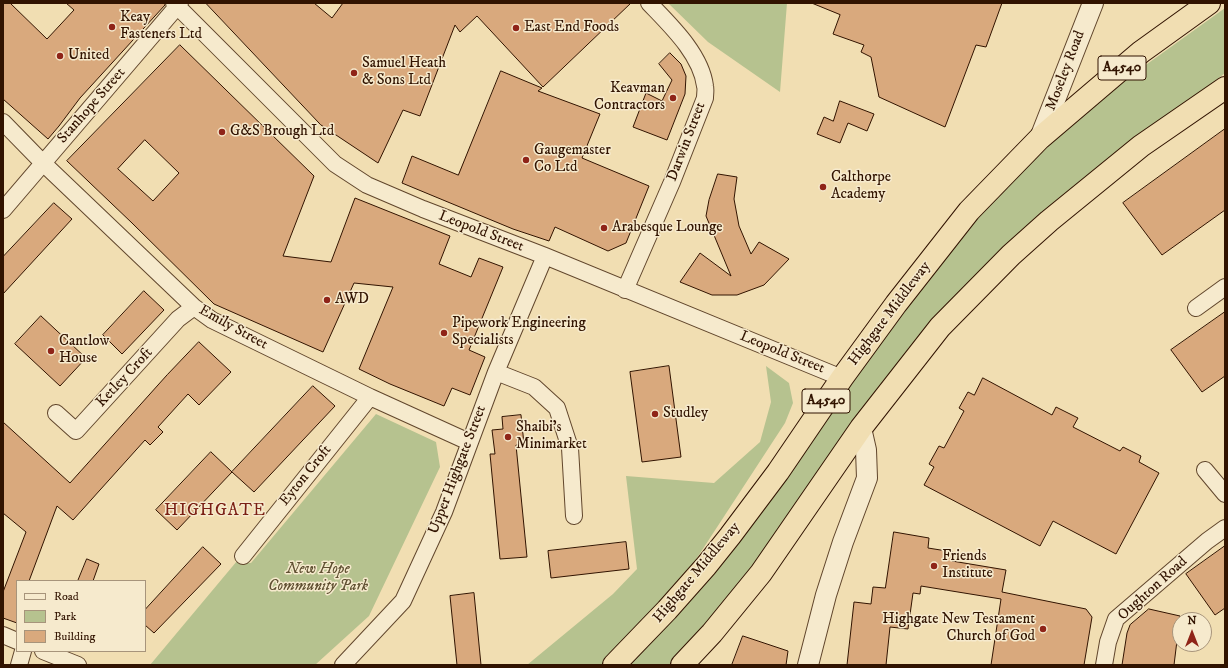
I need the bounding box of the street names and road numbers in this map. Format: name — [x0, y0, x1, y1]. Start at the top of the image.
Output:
street label: Moseley Road — [1043, 29, 1089, 113]
road number: A4540 — [1098, 56, 1146, 80]
street label: Stanhope Street — [54, 64, 130, 148]
street label: Darwin Street — [664, 100, 710, 184]
street label: Leopold Street — [436, 208, 526, 256]
street label: Highgate Middleway — [845, 258, 935, 370]
street label: Emily Street — [195, 302, 271, 354]
street label: Leopold Street — [737, 328, 827, 378]
street label: Ketley Croft — [93, 345, 157, 411]
road number: A4540 — [802, 389, 850, 413]
street label: Upper Highgate Street — [425, 403, 491, 537]
street label: Eyton Croft — [276, 442, 336, 510]
street label: Highgate Middleway — [650, 519, 744, 627]
street label: Oughton Road — [1115, 553, 1191, 625]

